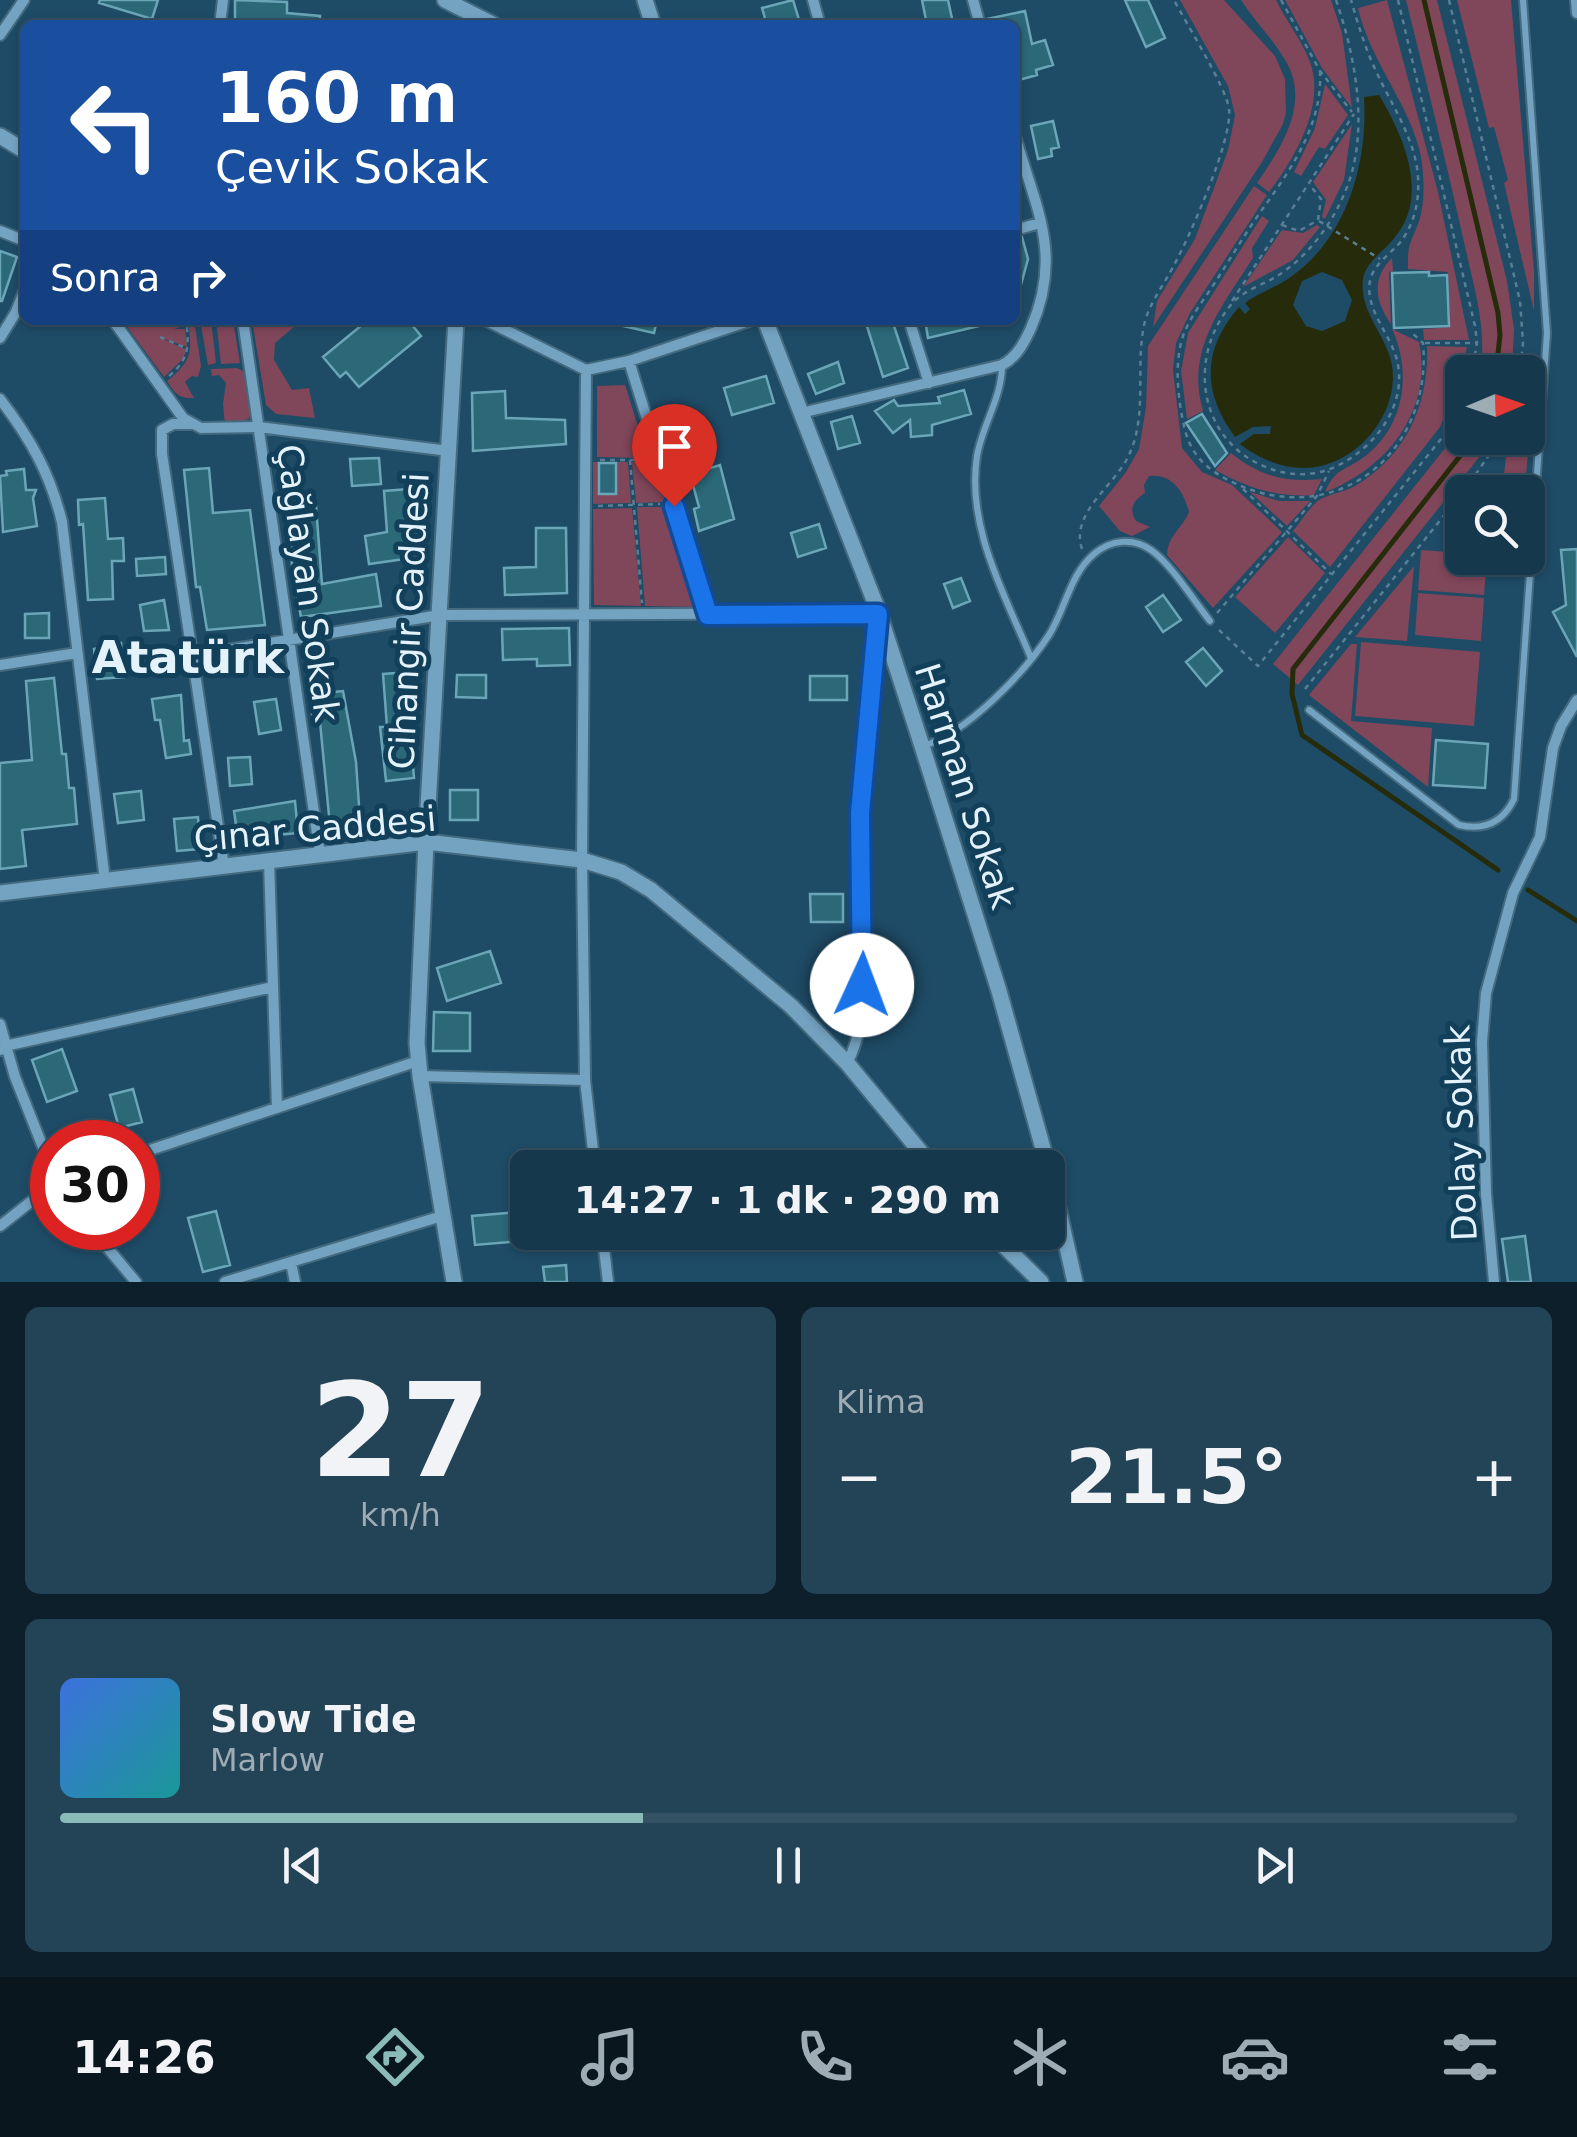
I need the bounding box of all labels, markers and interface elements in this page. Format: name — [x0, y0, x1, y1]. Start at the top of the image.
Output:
text: 160 m — [215, 57, 458, 139]
icon: left — [50, 60, 180, 190]
text: Çevik Sokak — [215, 141, 489, 194]
icon: right — [180, 250, 235, 305]
text: Sonra — [50, 256, 160, 300]
north arrow — [1445, 355, 1545, 455]
map controls — [1445, 355, 1545, 575]
pin — [632, 404, 717, 507]
icon: arrive — [647, 419, 702, 474]
street label: Çağlayan Sokak — [269, 442, 347, 725]
street label: Cihangir Caddesi — [381, 472, 437, 770]
button: search — [1445, 475, 1545, 575]
district label: Atatürk — [92, 631, 285, 684]
street label: Harman Sokak — [907, 658, 1024, 914]
street label: Çınar Caddesi — [192, 798, 438, 860]
position arrow — [810, 933, 914, 1037]
street label: Dolay Sokak — [1437, 1023, 1485, 1242]
speed limit sign: 30 — [30, 1120, 160, 1250]
text: 14:27 · 1 dk · 290 m — [574, 1178, 1001, 1222]
text: 27 — [310, 1355, 491, 1507]
text: Klima — [836, 1383, 926, 1421]
text: 21.5° — [1065, 1433, 1288, 1521]
text: − — [836, 1445, 882, 1509]
text: + — [1471, 1445, 1517, 1509]
text: km/h — [360, 1496, 441, 1534]
text: Slow Tide — [210, 1697, 417, 1741]
text: Marlow — [210, 1741, 325, 1779]
icon: previous — [275, 1838, 330, 1893]
icon: pause — [761, 1838, 816, 1893]
icon: next — [1247, 1838, 1302, 1893]
icon: directions — [360, 2022, 430, 2092]
icon: music — [575, 2022, 645, 2092]
icon: phone — [790, 2022, 860, 2092]
icon: climate — [1005, 2022, 1075, 2092]
icon: car — [1220, 2022, 1290, 2092]
icon: filters — [1435, 2022, 1505, 2092]
text: 14:26 — [72, 2031, 216, 2084]

